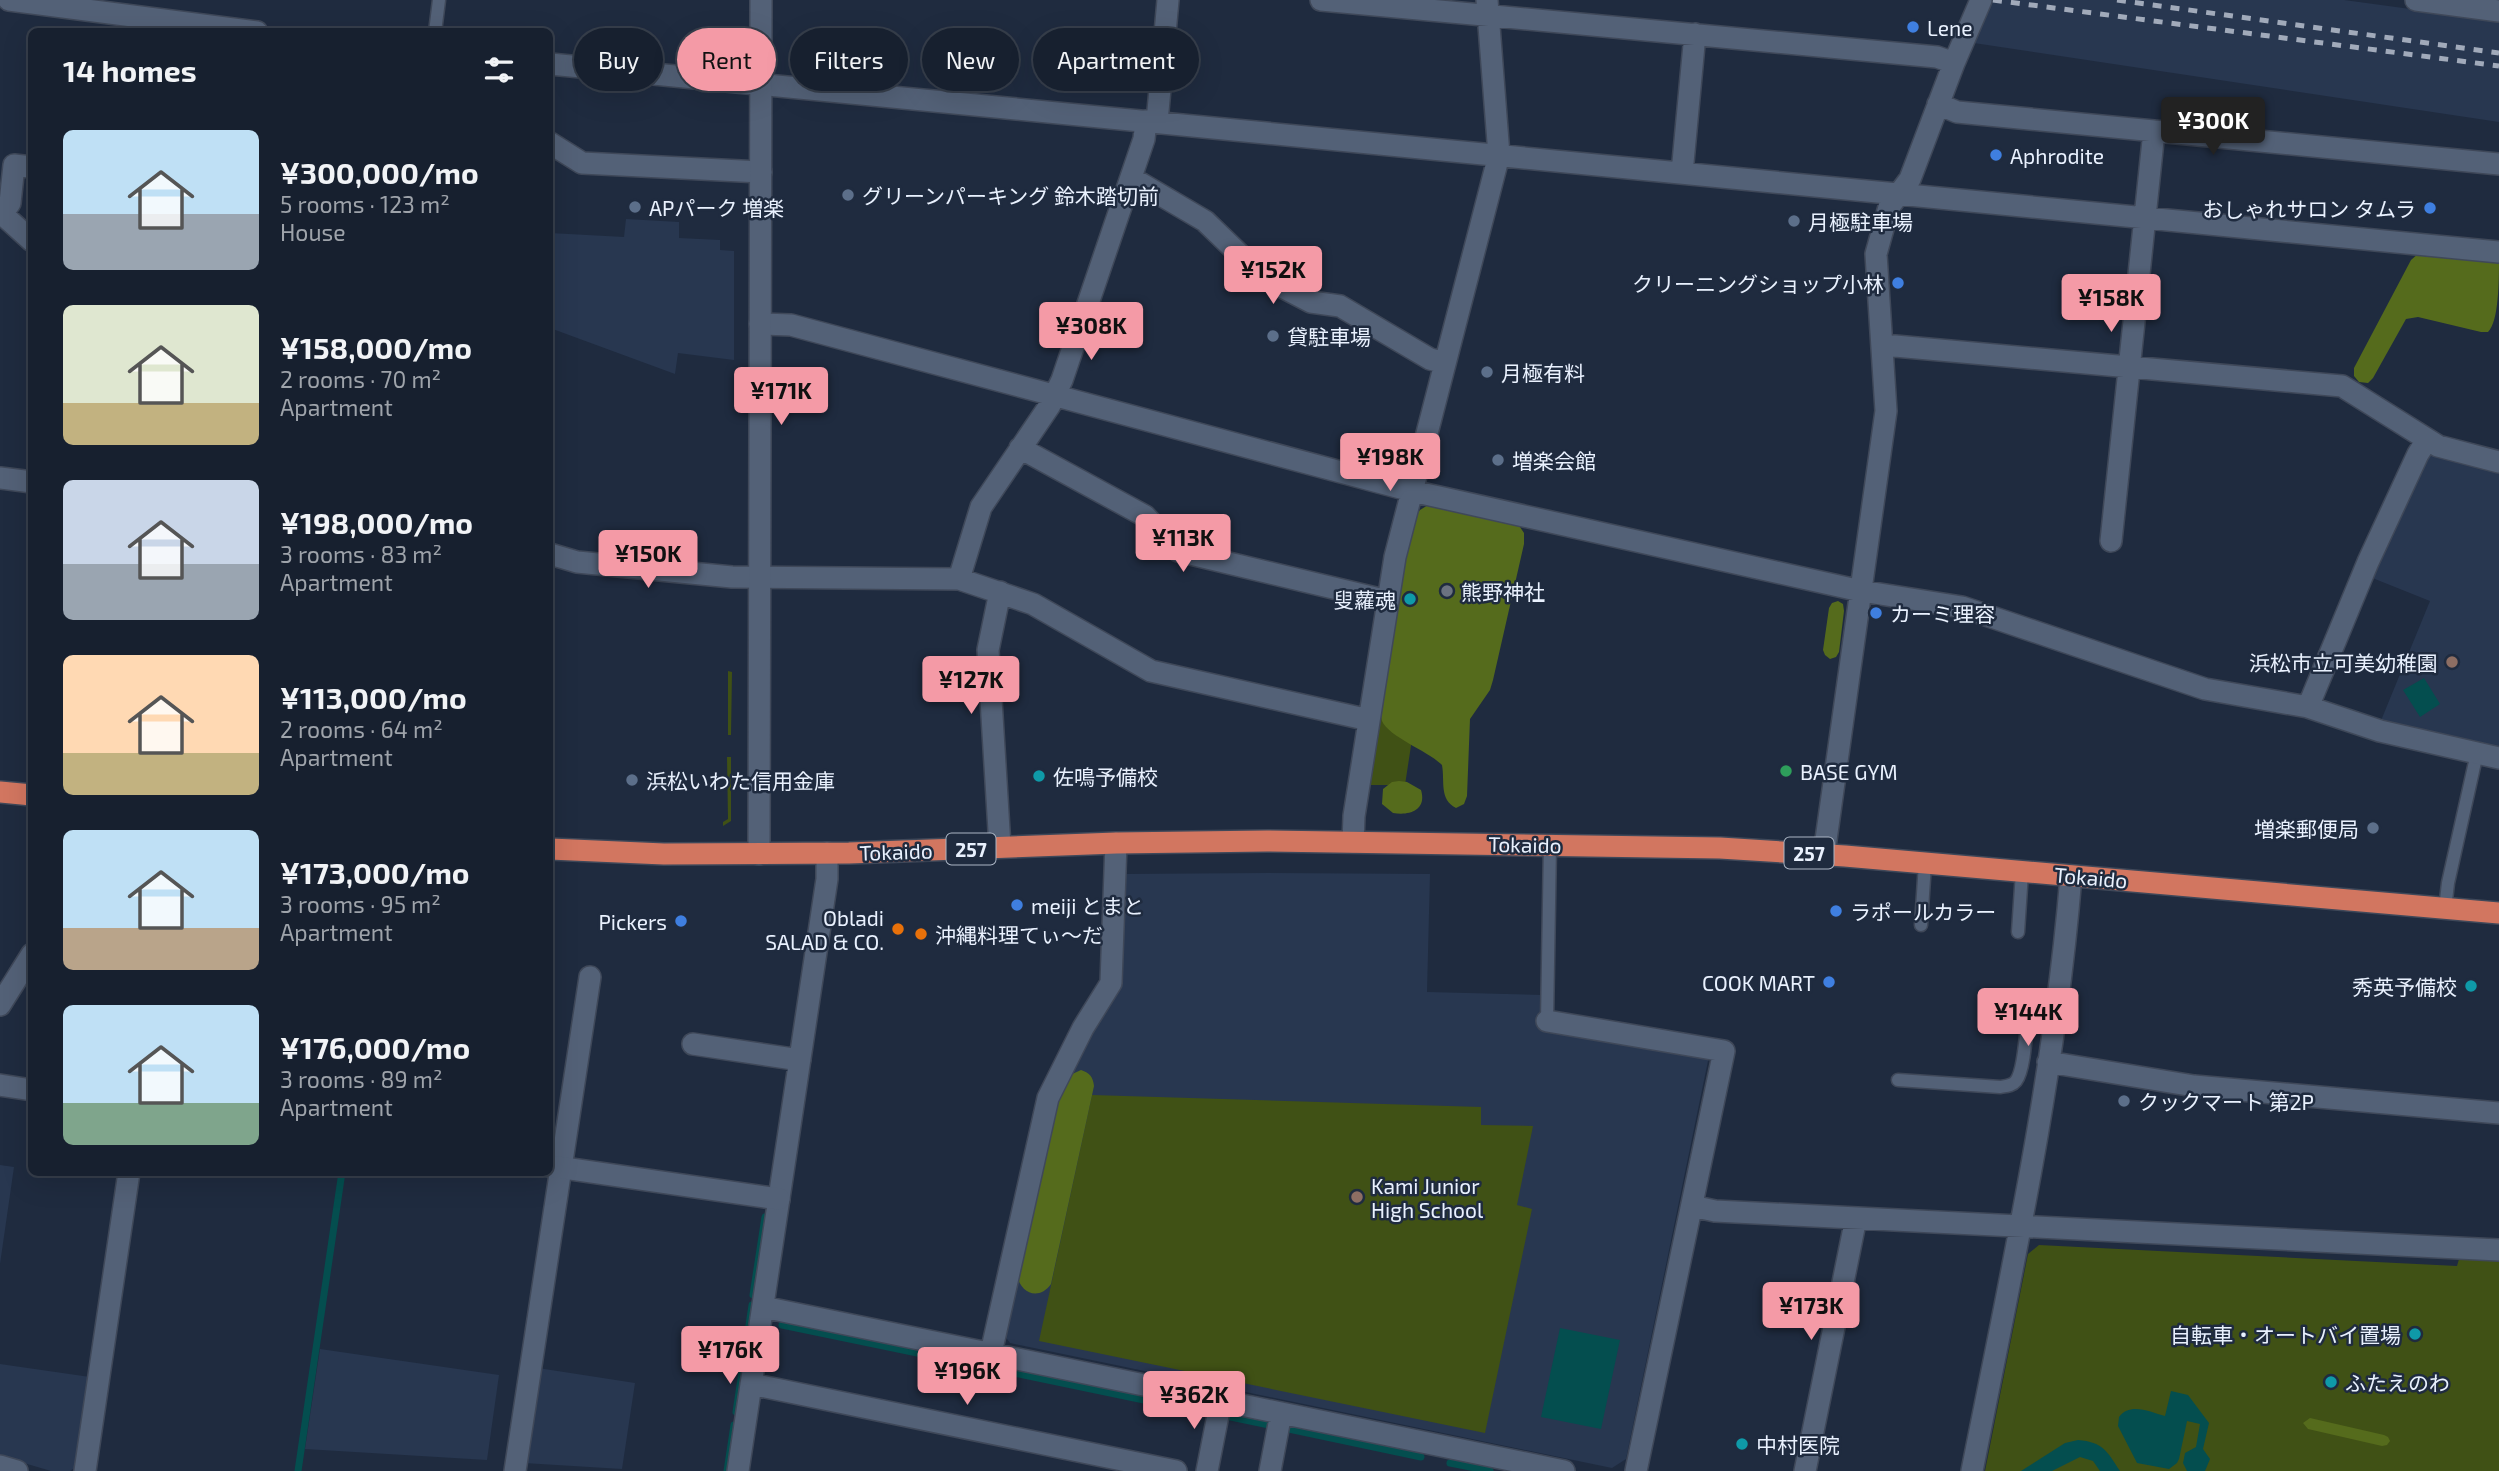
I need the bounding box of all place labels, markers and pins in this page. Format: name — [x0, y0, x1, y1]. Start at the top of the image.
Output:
place label: Lene — [1927, 15, 1973, 40]
marker: Lene — [1905, 19, 1921, 35]
pin: ¥300K — [2164, 97, 2262, 157]
place label: Aphrodite — [2010, 143, 2104, 168]
marker: Aphrodite — [1988, 147, 2004, 163]
place label: グリーンパーキング 鈴木踏切前 — [862, 183, 1159, 208]
marker: グリーンパーキング 鈴木踏切前 — [840, 187, 856, 203]
place label: APパーク 増楽 — [649, 195, 784, 220]
place label: おしゃれサロン タムラ — [2202, 196, 2416, 221]
marker: APパーク 増楽 — [627, 199, 643, 215]
marker: おしゃれサロン タムラ — [2422, 200, 2438, 216]
place label: 月極駐車場 — [1808, 209, 1913, 234]
marker: 月極駐車場 — [1786, 213, 1802, 229]
pin: ¥152K — [1224, 246, 1322, 306]
place label: クリーニングショップ小林 — [1632, 271, 1884, 296]
pin: ¥158K — [2062, 274, 2160, 334]
marker: クリーニングショップ小林 — [1890, 275, 1906, 291]
pin: ¥308K — [1042, 302, 1140, 362]
place label: 貸駐車場 — [1287, 324, 1371, 349]
marker: 貸駐車場 — [1265, 328, 1281, 344]
place label: 月極有料 — [1501, 360, 1585, 385]
marker: 月極有料 — [1479, 364, 1495, 380]
pin: ¥171K — [732, 368, 830, 427]
pin: ¥198K — [1341, 434, 1439, 493]
place label: 増楽会館 — [1512, 448, 1596, 473]
marker: 増楽会館 — [1490, 452, 1506, 468]
pin: ¥113K — [1134, 514, 1232, 574]
pin: ¥150K — [599, 530, 697, 590]
place label: 熊野神社 — [1461, 579, 1545, 604]
marker: 熊野神社 — [1439, 583, 1455, 599]
place label: 叟蘿魂 — [1333, 587, 1396, 612]
marker: 叟蘿魂 — [1402, 591, 1418, 607]
place label: カーミ理容 — [1890, 601, 1995, 626]
marker: カーミ理容 — [1868, 605, 1884, 621]
place label: 浜松市立可美幼稚園 — [2249, 650, 2438, 675]
marker: 浜松市立可美幼稚園 — [2444, 654, 2460, 670]
pin: ¥127K — [922, 656, 1020, 716]
place label: BASE GYM — [1800, 759, 1898, 784]
marker: BASE GYM — [1778, 763, 1794, 779]
place label: 佐鳴予備校 — [1053, 764, 1158, 789]
place label: 浜松いわた信用金庫 — [646, 768, 835, 793]
marker: 佐鳴予備校 — [1031, 768, 1047, 784]
marker: 浜松いわた信用金庫 — [624, 772, 640, 788]
place label: 増楽郵便局 — [2254, 816, 2359, 841]
marker: 増楽郵便局 — [2365, 820, 2381, 836]
place label: meiji とまと — [1031, 893, 1144, 919]
marker: meiji とまと — [1009, 897, 1025, 913]
place label: ラポールカラー — [1850, 899, 1996, 924]
marker: ラポールカラー — [1828, 903, 1844, 919]
place label: Obladi SALAD & CO. — [765, 905, 884, 954]
place label: Pickers — [598, 909, 667, 934]
marker: Pickers — [673, 913, 689, 929]
marker: Obladi SALAD & CO. — [890, 921, 906, 937]
place label: 沖縄料理てぃ〜だ — [935, 922, 1103, 947]
marker: 沖縄料理てぃ〜だ — [913, 926, 929, 942]
place label: COOK MART — [1702, 970, 1815, 995]
marker: COOK MART — [1821, 974, 1837, 990]
place label: 秀英予備校 — [2352, 974, 2457, 999]
marker: 秀英予備校 — [2463, 978, 2479, 994]
pin: ¥144K — [1979, 988, 2077, 1048]
place label: クックマート 第2P — [2138, 1089, 2314, 1114]
marker: クックマート 第2P — [2116, 1093, 2132, 1109]
place label: Kami Junior High School — [1371, 1173, 1484, 1222]
marker: Kami Junior High School — [1349, 1189, 1365, 1205]
pin: ¥173K — [1762, 1282, 1860, 1342]
place label: 自転車・オートバイ置場 — [2170, 1322, 2401, 1347]
pin: ¥176K — [681, 1326, 779, 1386]
marker: 自転車・オートバイ置場 — [2407, 1326, 2423, 1342]
pin: ¥196K — [918, 1348, 1016, 1407]
place label: ふたえのわ — [2345, 1370, 2450, 1395]
pin: ¥362K — [1145, 1372, 1243, 1431]
marker: ふたえのわ — [2323, 1374, 2339, 1390]
place label: 中村医院 — [1756, 1432, 1840, 1457]
marker: 中村医院 — [1734, 1436, 1750, 1452]

